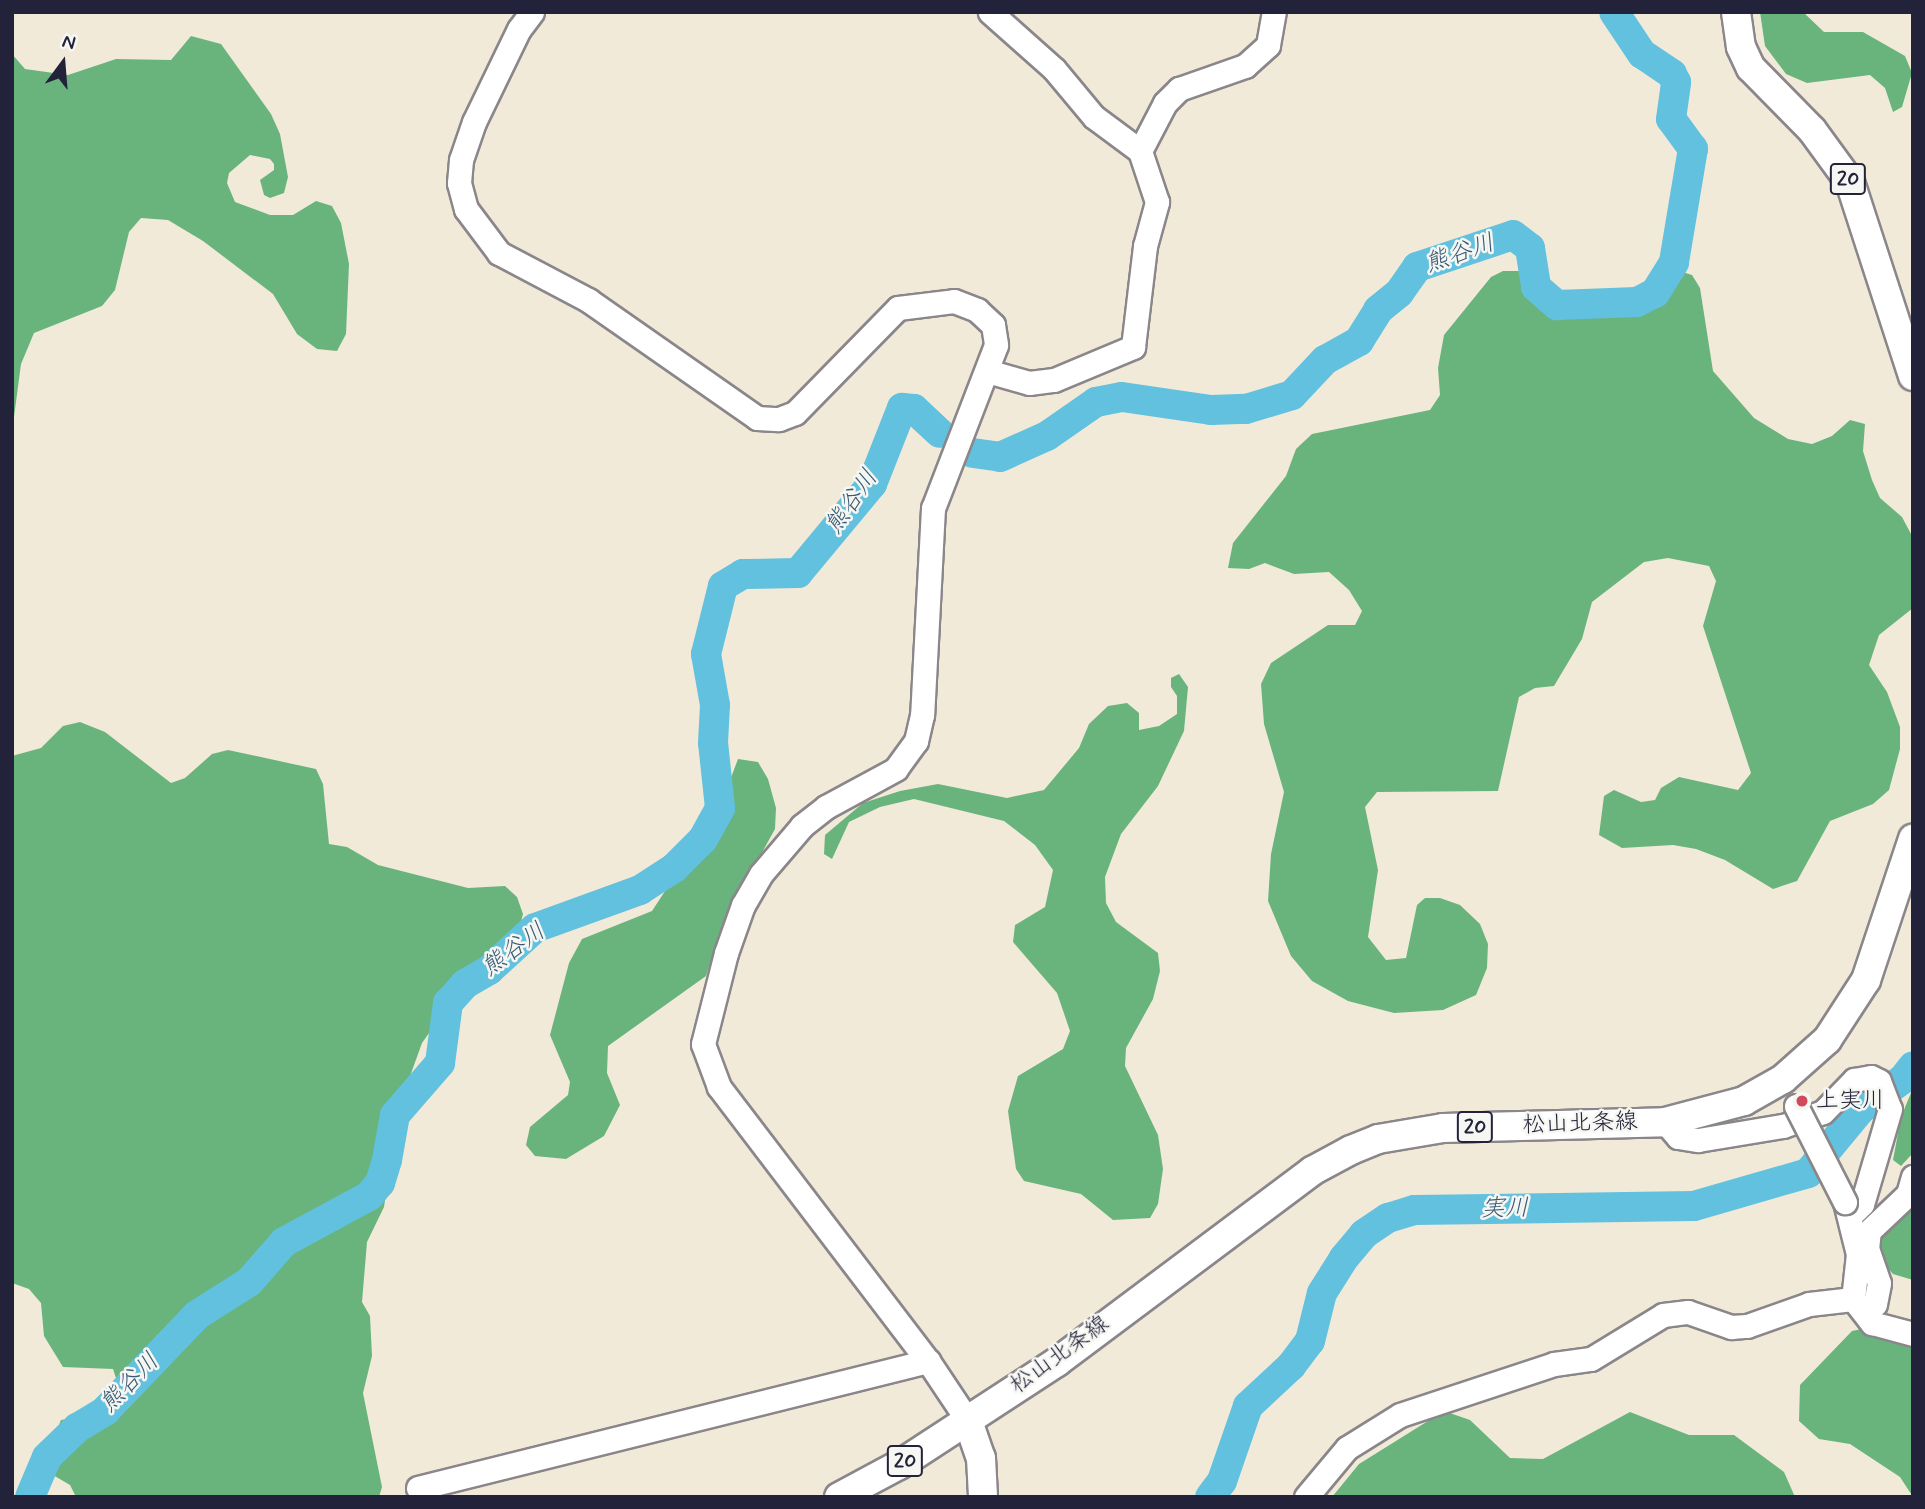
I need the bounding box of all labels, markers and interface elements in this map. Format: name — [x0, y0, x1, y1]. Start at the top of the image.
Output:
north arrow — [28, 28, 98, 98]
text: N — [59, 29, 78, 56]
road number: 20 — [1829, 162, 1867, 196]
water label: 熊谷川 — [1421, 229, 1499, 279]
water label: 熊谷川 — [820, 464, 884, 540]
water label: 熊谷川 — [476, 917, 552, 983]
place label: 上実川 — [1816, 1087, 1885, 1115]
marker: 上実川 — [1794, 1093, 1810, 1109]
street label: 松山北条線 — [1522, 1108, 1638, 1140]
road number: 20 — [1456, 1110, 1494, 1144]
water label: 実川 — [1481, 1194, 1529, 1224]
street label: 松山北条線 — [1005, 1310, 1115, 1400]
water label: 熊谷川 — [94, 1347, 166, 1419]
road number: 20 — [886, 1444, 924, 1478]

